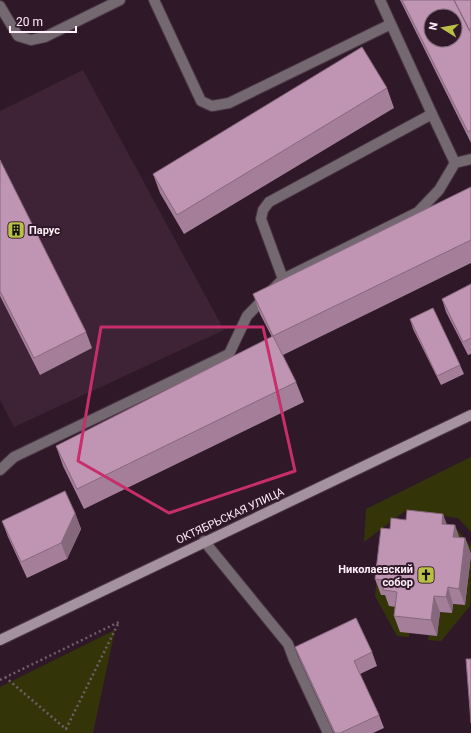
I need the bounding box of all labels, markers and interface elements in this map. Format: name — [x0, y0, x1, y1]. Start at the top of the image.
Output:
scale bar — [10, 8, 76, 34]
north arrow — [423, 8, 463, 48]
text: 20 m — [16, 15, 43, 29]
text: N — [427, 21, 441, 31]
building icon: Парус — [6, 220, 26, 240]
place label: Парус — [29, 224, 60, 237]
street label: ОКТЯБРЬСКАЯ УЛИЦА — [174, 485, 287, 547]
place label: Николаевский собор — [338, 563, 413, 589]
church icon: Николаевский собор — [416, 565, 436, 585]

